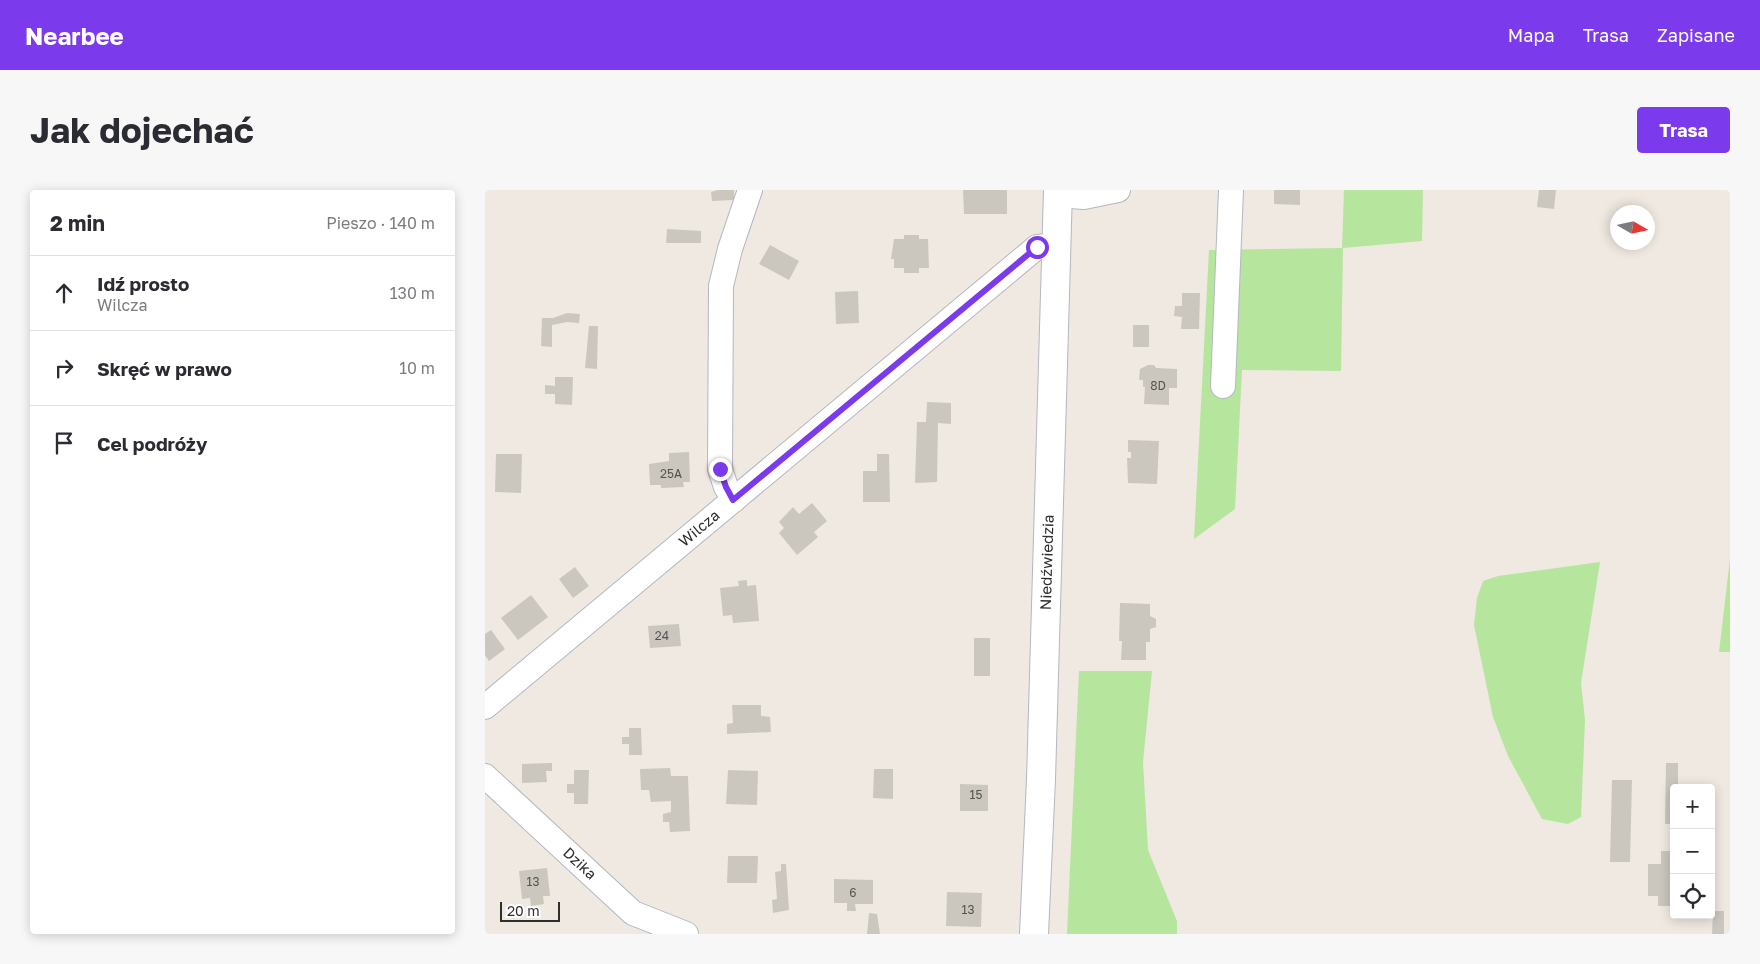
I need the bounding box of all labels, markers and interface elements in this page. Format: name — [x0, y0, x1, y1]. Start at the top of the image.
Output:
text: Nearbee — [25, 21, 124, 50]
text: Mapa — [1508, 24, 1555, 46]
text: Trasa — [1583, 24, 1629, 46]
text: Zapisane — [1657, 24, 1735, 46]
button: Trasa — [1637, 107, 1730, 153]
text: Jak dojechać — [30, 109, 254, 151]
north arrow — [1610, 205, 1655, 250]
text: 2 min — [50, 210, 105, 236]
text: Pieszo · 140 m — [326, 213, 435, 233]
route start — [1026, 236, 1049, 259]
text: Idź prosto — [97, 272, 189, 295]
icon: ahead — [50, 279, 78, 307]
text: 130 m — [390, 283, 435, 303]
text: Wilcza — [97, 295, 148, 315]
icon: right — [50, 354, 78, 382]
text: Skręć w prawo — [97, 357, 232, 380]
text: 10 m — [399, 358, 435, 378]
house number: 8D — [1150, 378, 1166, 393]
icon: arrive — [50, 429, 78, 457]
text: Cel podróży — [97, 432, 207, 455]
route end — [709, 458, 732, 481]
house number: 25A — [660, 466, 682, 481]
street label: Wilcza — [675, 506, 723, 550]
street label: Niedźwiedzia — [1036, 514, 1057, 610]
house number: 24 — [655, 628, 669, 643]
map controls — [1670, 784, 1715, 919]
button: + — [1670, 784, 1715, 829]
house number: 15 — [970, 787, 982, 802]
button: − — [1670, 829, 1715, 874]
street label: Dzika — [560, 843, 601, 883]
house number: 13 — [527, 874, 539, 889]
button: locate — [1670, 874, 1715, 919]
house number: 6 — [849, 885, 857, 900]
scale bar — [500, 899, 560, 922]
text: 20 m — [507, 902, 540, 919]
house number: 13 — [962, 902, 974, 917]

